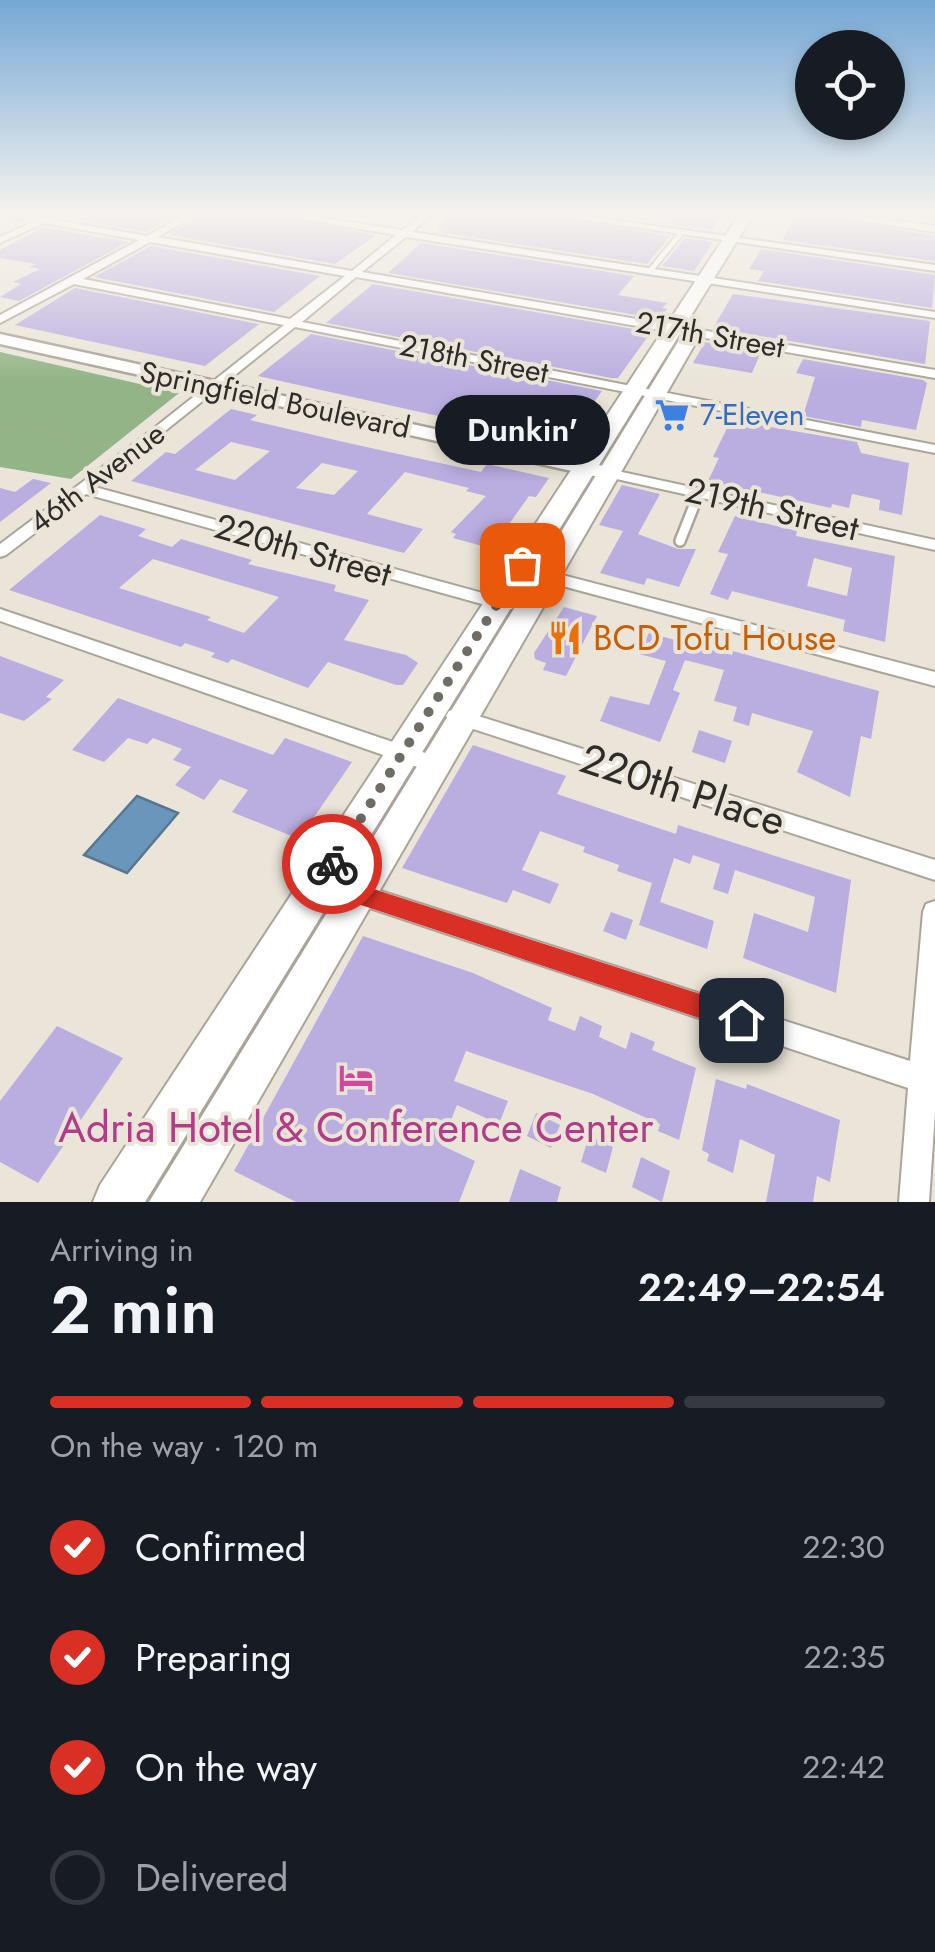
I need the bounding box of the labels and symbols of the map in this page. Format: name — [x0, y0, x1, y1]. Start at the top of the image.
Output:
street label: 217th Street — [633, 300, 788, 369]
street label: 218th Street — [396, 323, 553, 394]
street label: Springfield Boulevard — [136, 350, 414, 449]
place label: 7-Eleven — [700, 393, 804, 436]
callout: Dunkin' — [434, 395, 610, 465]
supermarket icon: 7-Eleven — [653, 396, 691, 434]
street label: 46th Avenue — [20, 412, 174, 543]
street label: 219th Street — [680, 465, 864, 553]
street label: 220th Street — [209, 501, 398, 599]
pin — [480, 523, 565, 608]
place label: BCD Tofu House — [593, 613, 836, 663]
restaurant icon: BCD Tofu House — [546, 619, 584, 657]
street label: 220th Place — [572, 728, 793, 851]
courier — [282, 814, 382, 914]
pin — [699, 978, 784, 1063]
hotel icon: Adria Hotel & Conference Center — [337, 1059, 375, 1097]
place label: Adria Hotel & Conference Center — [58, 1097, 654, 1158]

